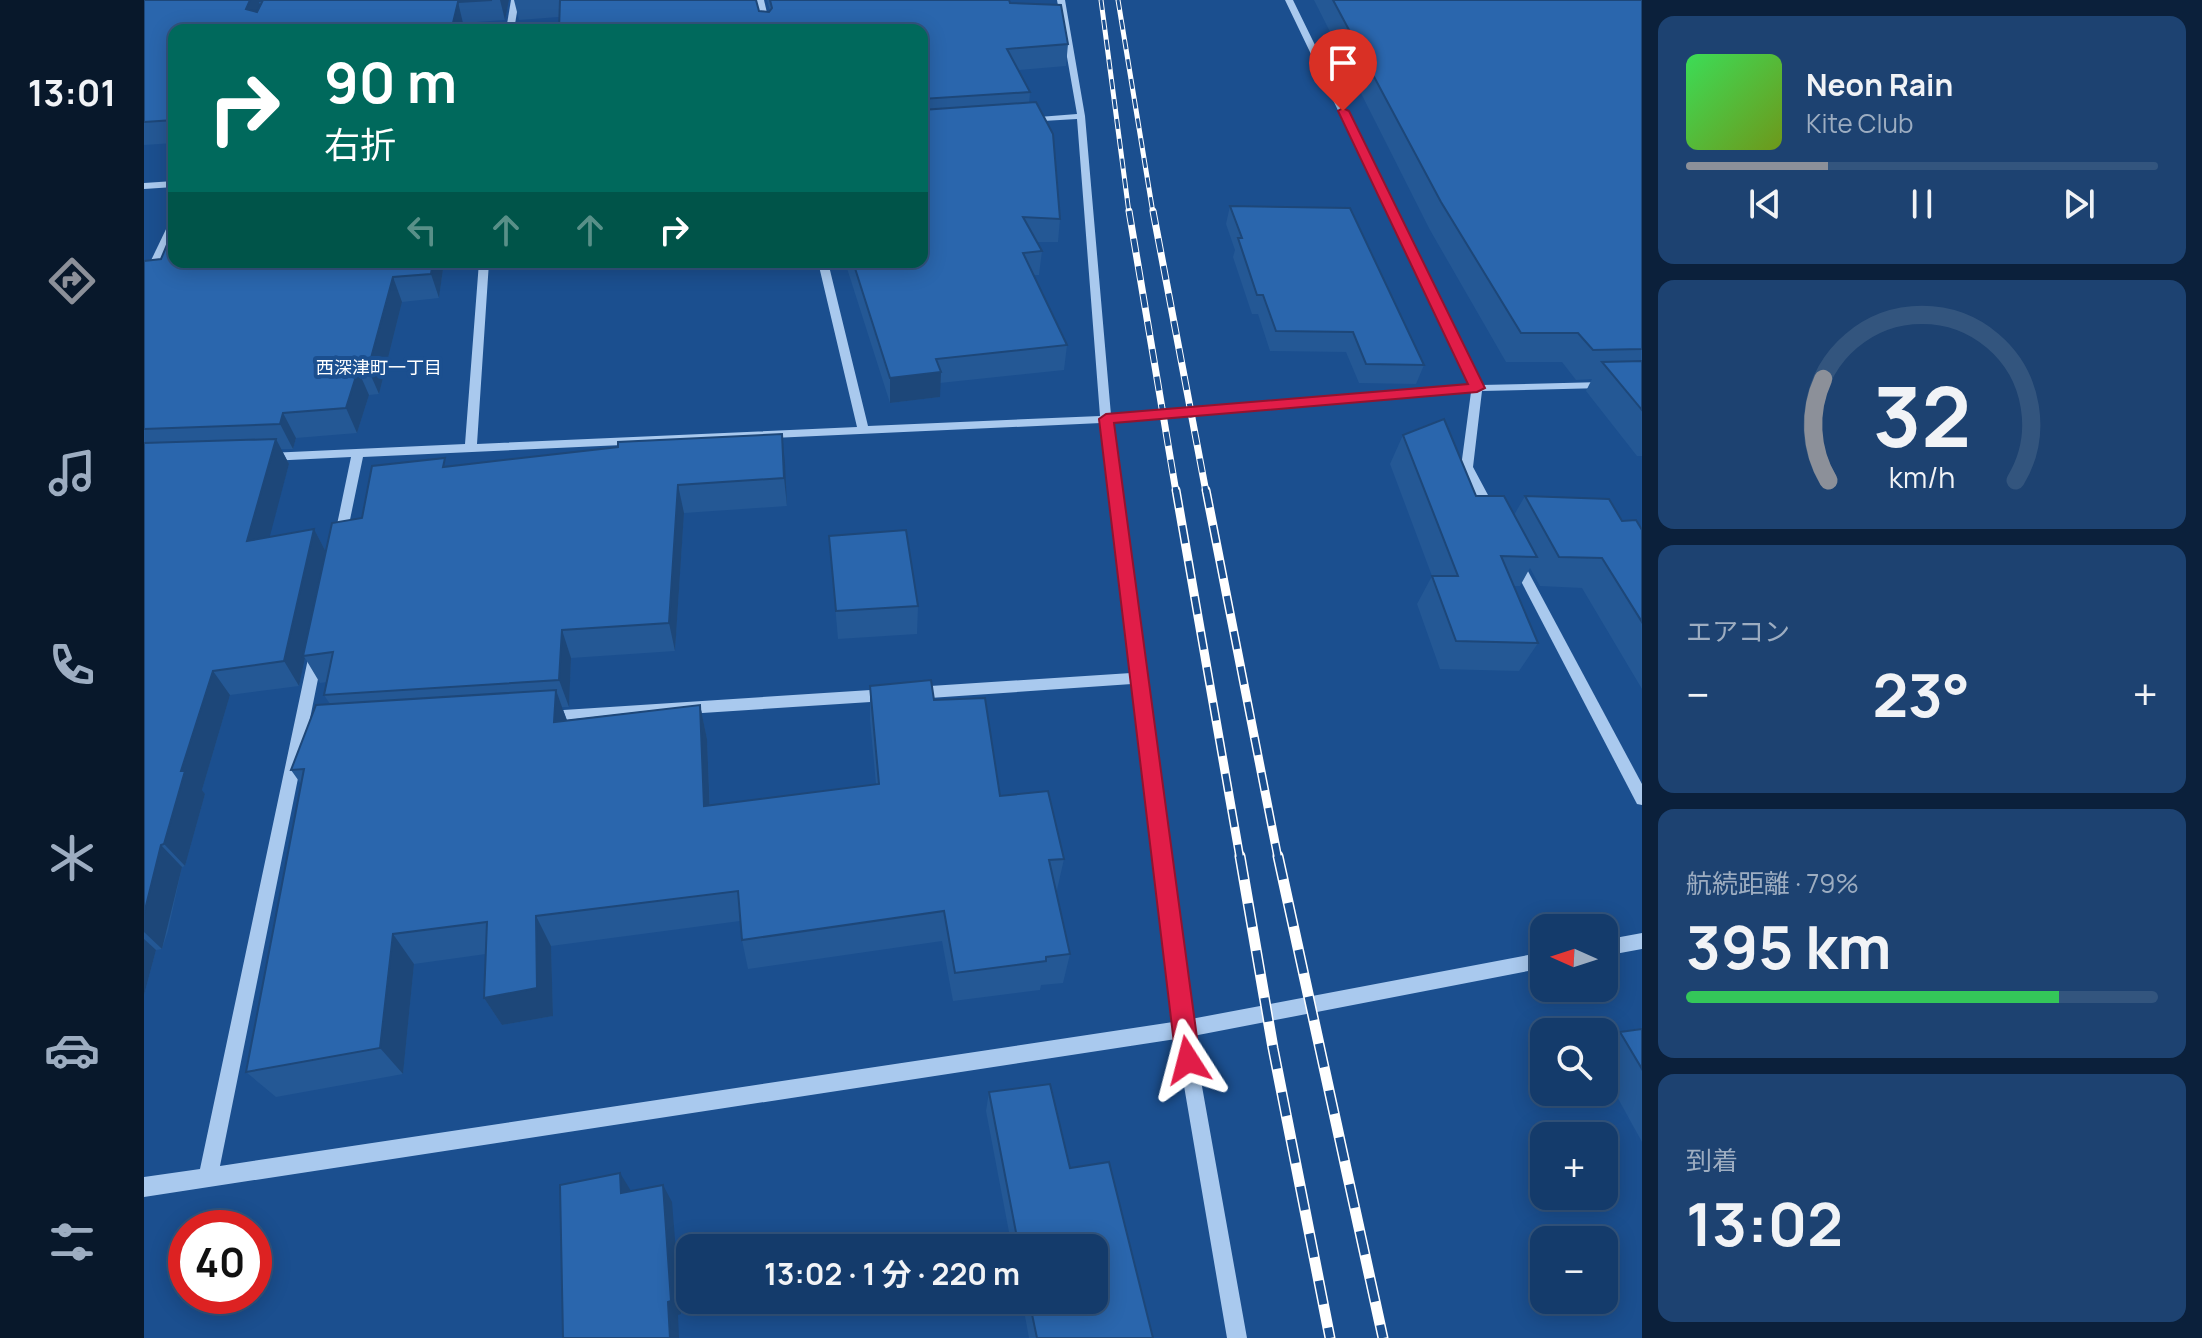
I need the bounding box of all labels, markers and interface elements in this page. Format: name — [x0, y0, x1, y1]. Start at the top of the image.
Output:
pin — [1309, 29, 1377, 111]
icon: arrive — [1321, 41, 1365, 85]
text: 90 m — [324, 43, 457, 120]
icon: right — [192, 56, 296, 160]
text: Neon Rain — [1806, 64, 1953, 105]
text: 13:01 — [28, 68, 116, 117]
text: Kite Club — [1806, 105, 1913, 141]
text: 右折 — [324, 120, 396, 169]
icon: previous — [1743, 182, 1787, 226]
icon: pause — [1900, 182, 1944, 226]
icon: next — [2057, 182, 2101, 226]
icon: left — [400, 208, 444, 252]
icon: ahead — [484, 208, 528, 252]
icon: ahead — [568, 208, 612, 252]
icon: right — [652, 208, 696, 252]
icon: directions — [44, 253, 100, 309]
district label: 西深津町一丁目 — [316, 355, 442, 379]
text: 32 — [1873, 357, 1971, 471]
icon: music — [44, 445, 100, 501]
text: km/h — [1889, 458, 1955, 497]
text: エアコン — [1686, 613, 1790, 649]
icon: phone — [44, 637, 100, 693]
text: 23° — [1872, 653, 1970, 735]
text: − — [1686, 664, 1710, 724]
text: + — [2133, 664, 2158, 724]
icon: climate — [44, 830, 100, 886]
text: 航続距離 · 79% — [1686, 865, 1859, 901]
text: 395 km — [1686, 905, 1892, 987]
north arrow — [1530, 914, 1618, 1002]
map controls — [1530, 914, 1618, 1314]
position arrow — [1146, 1018, 1230, 1102]
button: search — [1530, 1018, 1618, 1106]
icon: car — [44, 1022, 100, 1078]
button: + — [1530, 1122, 1618, 1210]
text: 到着 — [1686, 1142, 1738, 1178]
text: 13:02 — [1686, 1182, 1843, 1264]
speed limit sign: 40 — [168, 1210, 272, 1314]
icon: filters — [44, 1214, 100, 1270]
button: − — [1530, 1226, 1618, 1314]
text: 13:02 · 1 分 · 220 m — [764, 1253, 1020, 1294]

